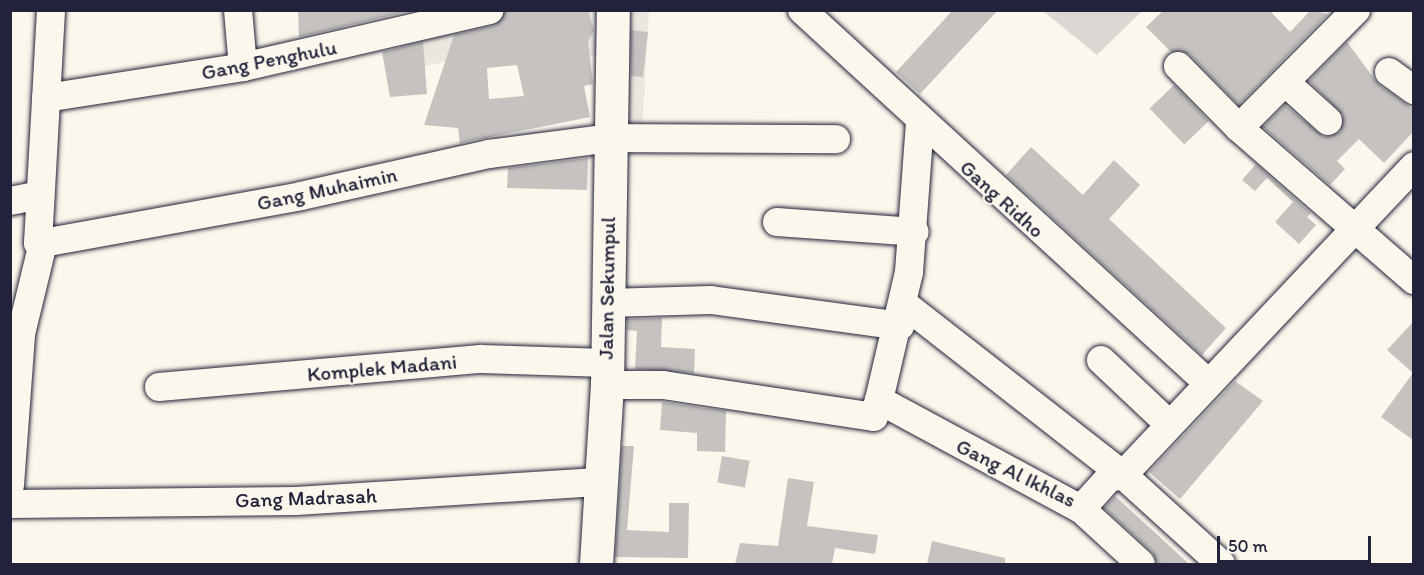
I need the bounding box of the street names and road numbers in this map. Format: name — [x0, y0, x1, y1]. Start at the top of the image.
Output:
street label: Gang Penghulu — [199, 35, 339, 85]
street label: Gang Ridho — [955, 155, 1049, 243]
street label: Gang Muhaimin — [255, 162, 399, 216]
street label: Jalan Sekumpul — [593, 216, 621, 360]
street label: Komplek Madani — [306, 349, 458, 387]
street label: Gang Al Ikhlas — [951, 433, 1081, 513]
street label: Gang Madrasah — [235, 483, 377, 513]

